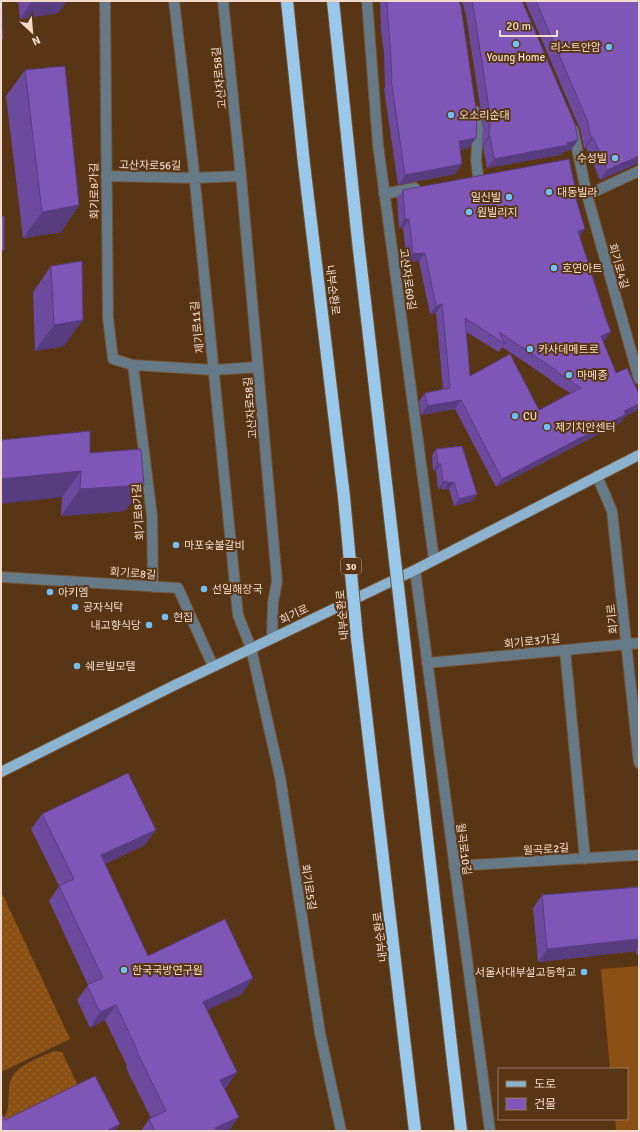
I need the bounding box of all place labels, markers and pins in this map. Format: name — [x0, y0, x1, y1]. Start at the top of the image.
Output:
marker: Young Home — [511, 39, 521, 49]
place label: 리스트안암 — [550, 41, 601, 54]
marker: 리스트안암 — [604, 42, 614, 52]
place label: Young Home — [487, 51, 545, 64]
place label: 오소리순대 — [459, 109, 510, 122]
marker: 오소리순대 — [446, 110, 456, 120]
place label: 수성빌 — [577, 152, 607, 165]
marker: 수성빌 — [610, 153, 620, 163]
place label: 대동빌라 — [557, 186, 597, 199]
marker: 대동빌라 — [544, 187, 554, 197]
place label: 일신빌 — [471, 191, 501, 204]
marker: 일신빌 — [504, 192, 514, 202]
place label: 원빌리지 — [477, 206, 517, 219]
marker: 원빌리지 — [464, 207, 474, 217]
place label: 호연아트 — [562, 262, 602, 275]
marker: 호연아트 — [549, 263, 559, 273]
place label: 카사데메트로 — [538, 343, 599, 356]
marker: 카사데메트로 — [525, 344, 535, 354]
place label: 마메종 — [577, 369, 607, 382]
marker: 마메종 — [564, 370, 574, 380]
place label: CU — [523, 410, 537, 423]
marker: CU — [510, 411, 520, 421]
place label: 제기치안센터 — [555, 421, 616, 434]
marker: 제기치안센터 — [542, 422, 552, 432]
place label: 마포숯불갈비 — [184, 539, 245, 552]
marker: 마포숯불갈비 — [171, 540, 181, 550]
place label: 선일해장국 — [212, 583, 263, 596]
marker: 선일해장국 — [199, 584, 209, 594]
place label: 아키엠 — [58, 586, 88, 599]
marker: 아키엠 — [45, 587, 55, 597]
place label: 공자식탁 — [83, 601, 123, 614]
marker: 공자식탁 — [70, 602, 80, 612]
place label: 현집 — [173, 611, 193, 624]
marker: 현집 — [160, 612, 170, 622]
place label: 내고향식당 — [90, 619, 141, 632]
marker: 내고향식당 — [144, 620, 154, 630]
place label: 쉐르빌모텔 — [85, 660, 136, 673]
marker: 쉐르빌모텔 — [72, 661, 82, 671]
place label: 한국국방연구원 — [132, 964, 203, 977]
marker: 한국국방연구원 — [119, 965, 129, 975]
place label: 서울사대부설고등학교 — [475, 966, 576, 979]
marker: 서울사대부설고등학교 — [579, 967, 589, 977]

